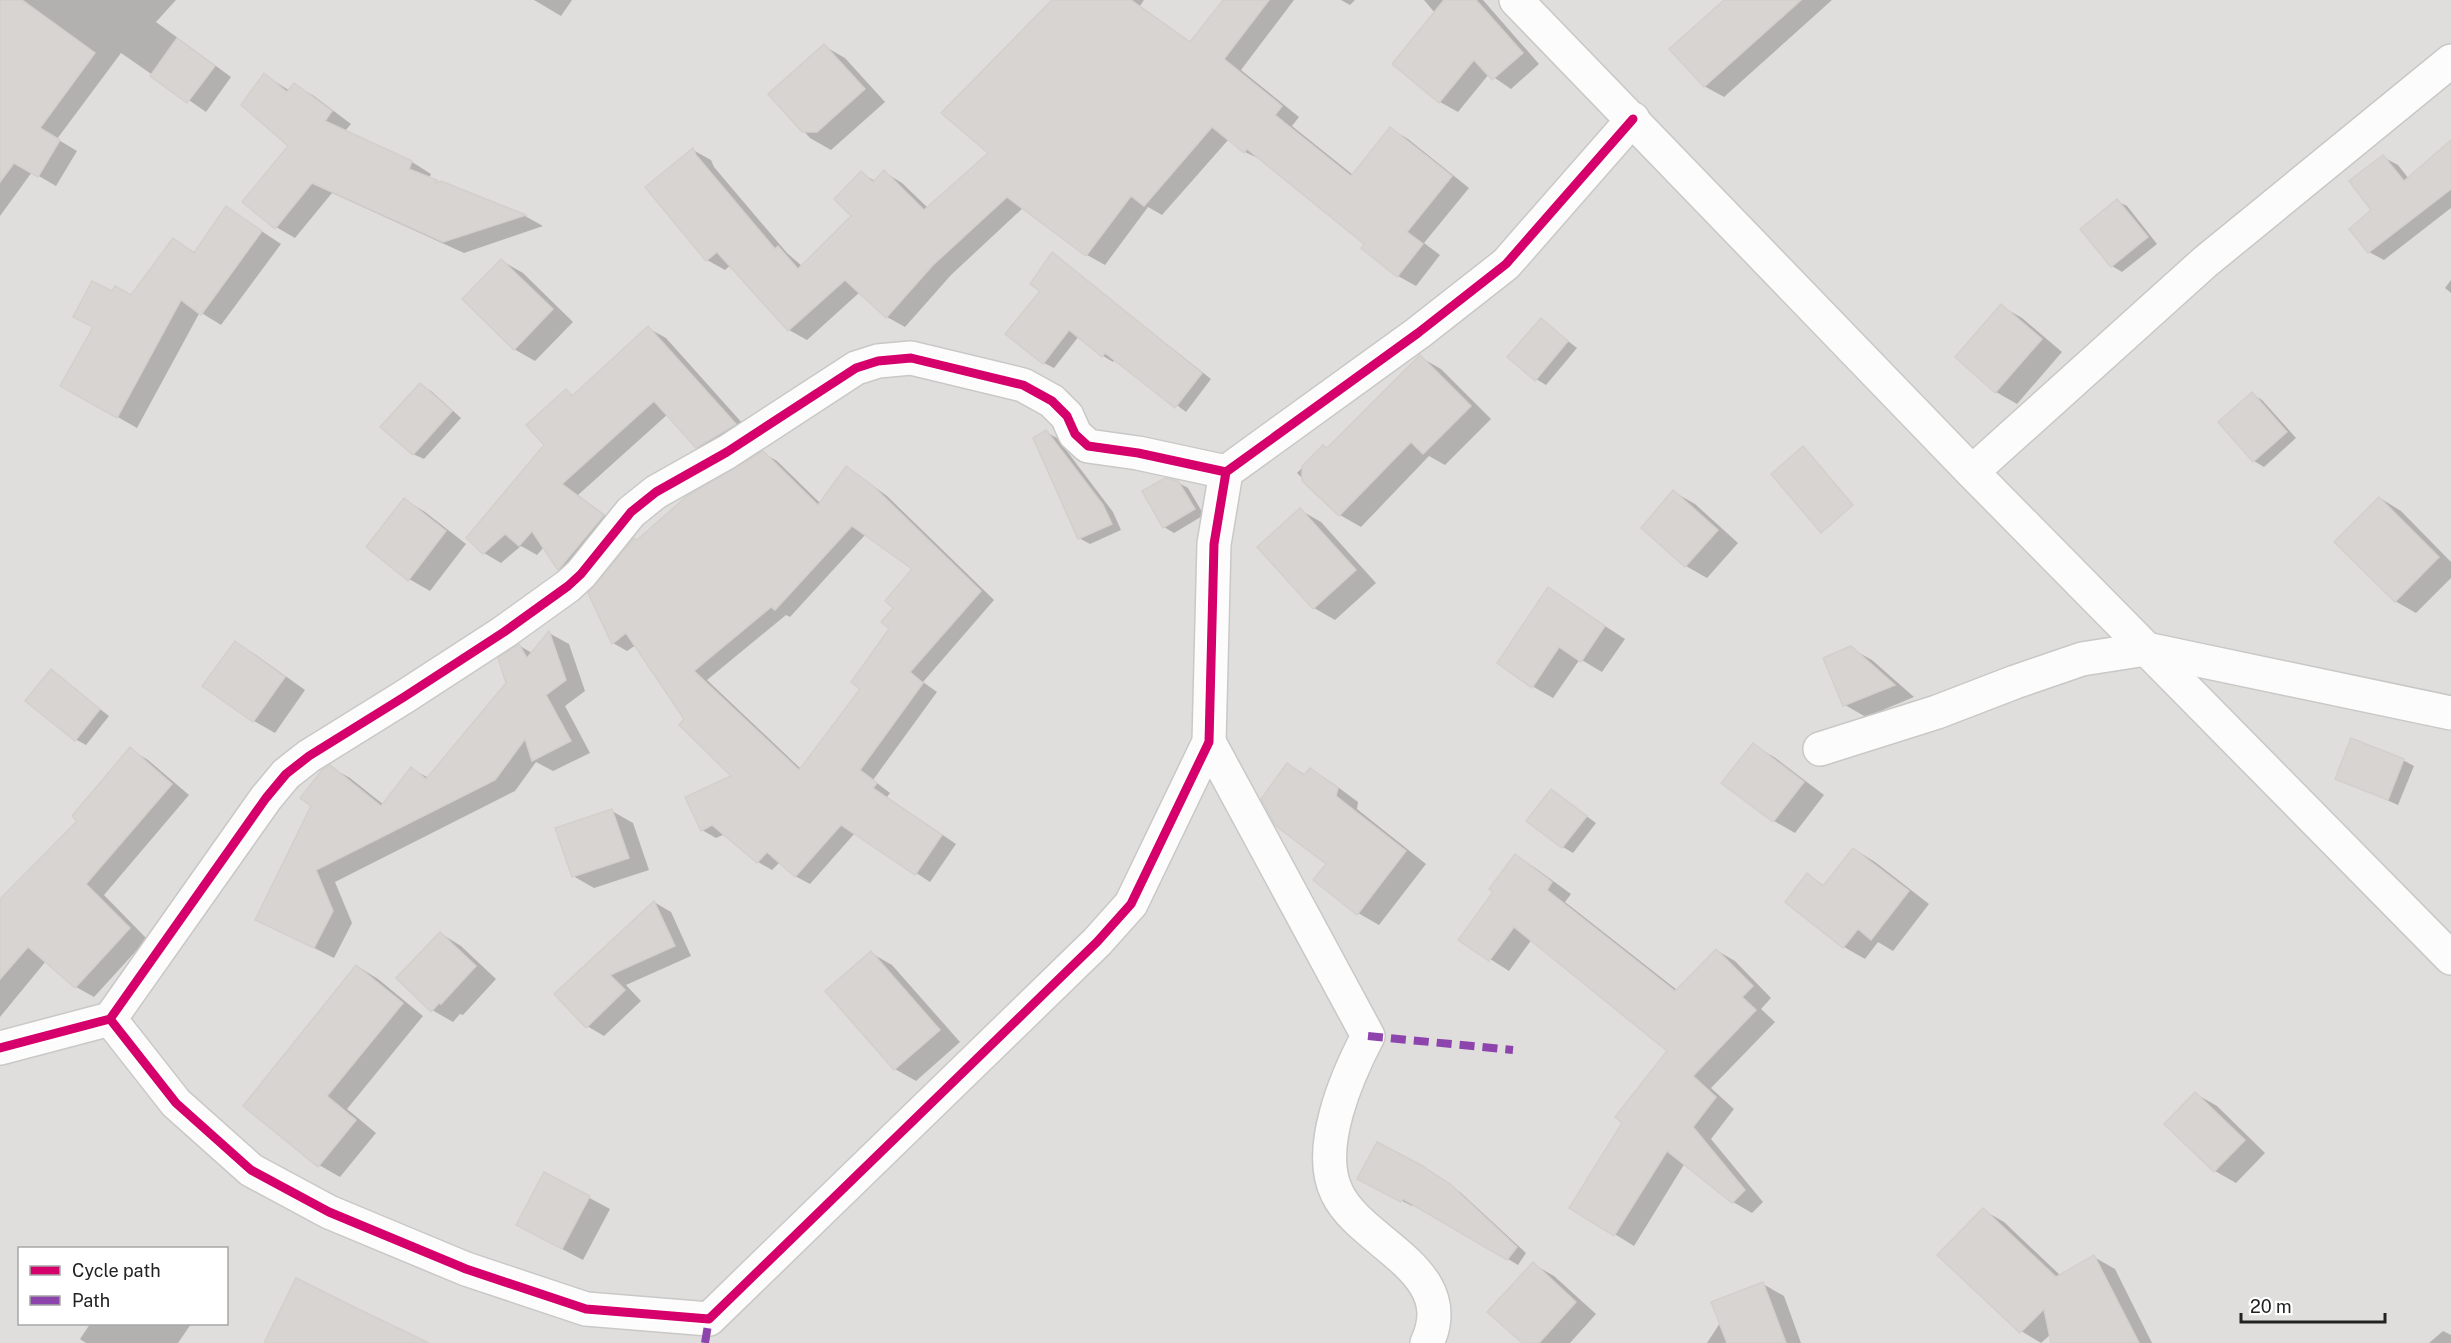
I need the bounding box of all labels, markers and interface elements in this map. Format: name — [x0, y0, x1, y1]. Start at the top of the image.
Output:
legend — [18, 1247, 228, 1325]
text: Cycle path — [72, 1260, 161, 1281]
scale bar — [2241, 1286, 2385, 1324]
text: Path — [72, 1290, 110, 1311]
text: 20 m — [2250, 1296, 2292, 1317]

